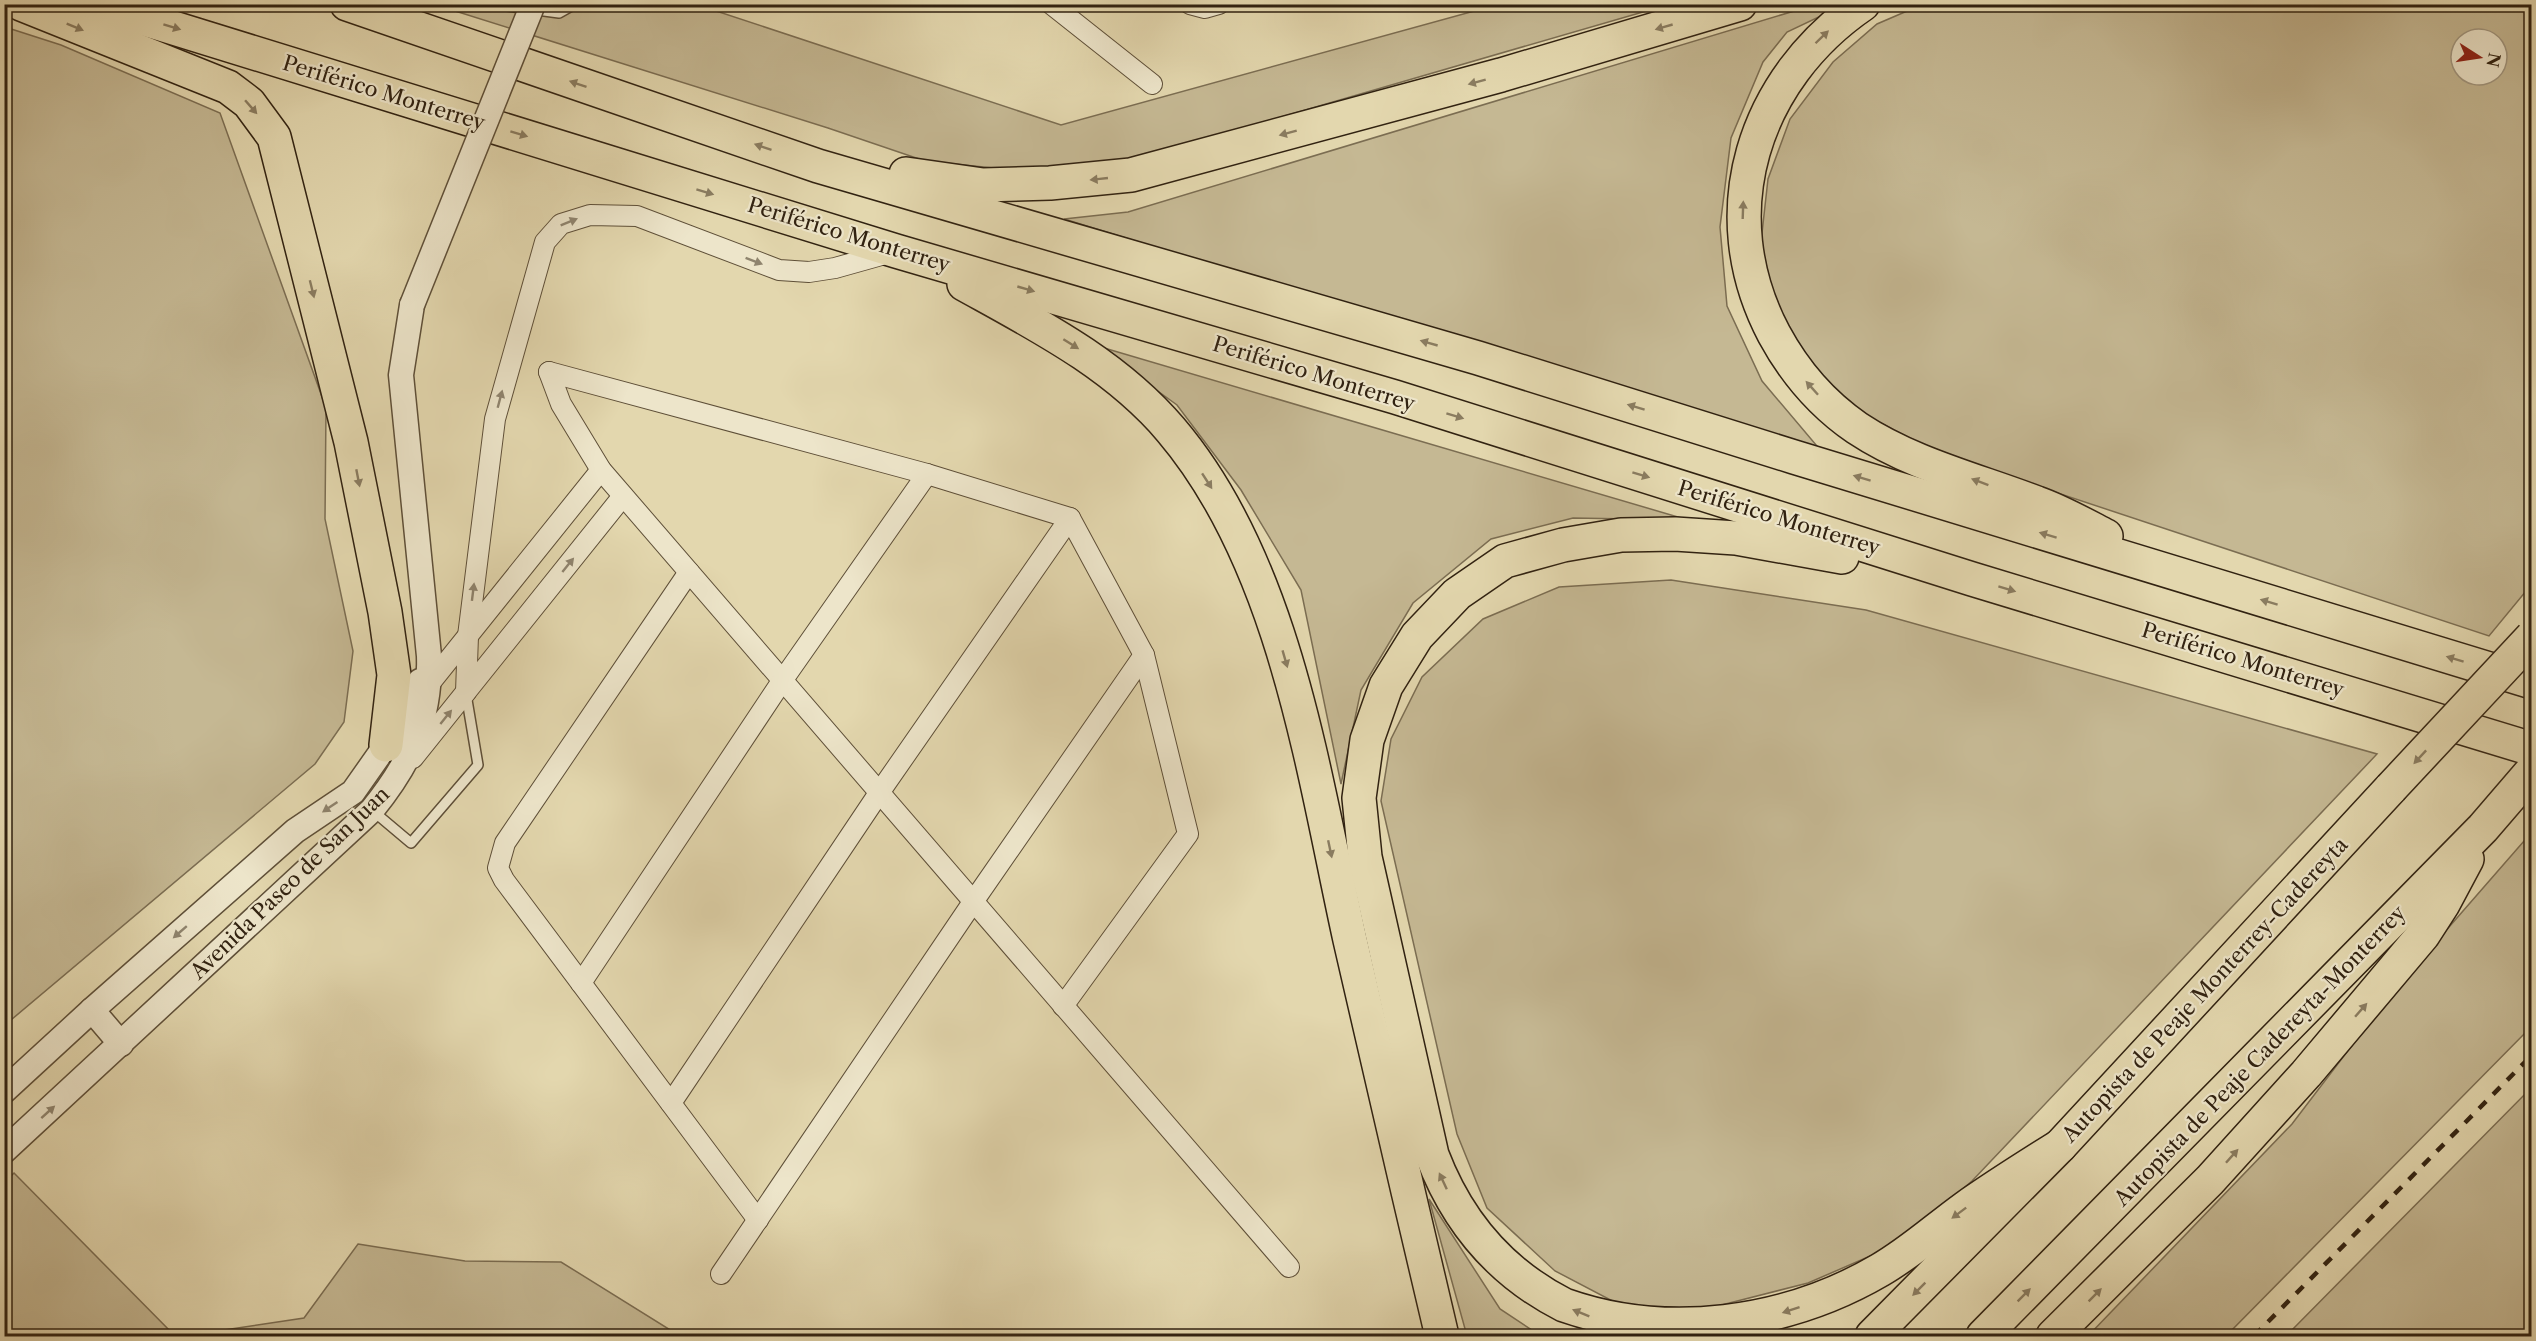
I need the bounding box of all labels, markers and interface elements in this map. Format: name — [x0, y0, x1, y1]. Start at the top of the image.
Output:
one-way arrow — [66, 22, 84, 32]
one-way arrow — [163, 23, 181, 32]
one-way arrow — [1655, 23, 1673, 32]
north arrow — [2449, 27, 2509, 87]
one-way arrow — [1815, 30, 1830, 44]
street label: Periférico Monterrey — [280, 50, 489, 135]
text: N — [2482, 51, 2505, 69]
one-way arrow — [569, 78, 587, 88]
one-way arrow — [1468, 78, 1486, 87]
one-way arrow — [244, 99, 258, 114]
one-way arrow — [1279, 129, 1297, 138]
one-way arrow — [510, 130, 528, 139]
one-way arrow — [754, 141, 772, 151]
one-way arrow — [1090, 174, 1109, 183]
one-way arrow — [696, 188, 714, 197]
street label: Periférico Monterrey — [745, 192, 954, 277]
one-way arrow — [1739, 200, 1748, 219]
one-way arrow — [560, 217, 578, 227]
one-way arrow — [745, 256, 763, 266]
one-way arrow — [308, 280, 318, 298]
one-way arrow — [1017, 285, 1035, 294]
street label: Periférico Monterrey — [1210, 331, 1419, 416]
one-way arrow — [1420, 338, 1438, 347]
one-way arrow — [1063, 339, 1079, 350]
one-way arrow — [1805, 380, 1819, 395]
one-way arrow — [496, 390, 505, 408]
one-way arrow — [1627, 402, 1645, 411]
one-way arrow — [1446, 412, 1464, 421]
one-way arrow — [354, 469, 363, 488]
one-way arrow — [1632, 470, 1650, 480]
one-way arrow — [1202, 473, 1213, 489]
one-way arrow — [1853, 473, 1871, 482]
street label: Periférico Monterrey — [1675, 475, 1884, 560]
one-way arrow — [1970, 477, 1988, 487]
one-way arrow — [2039, 530, 2057, 539]
one-way arrow — [561, 557, 573, 572]
one-way arrow — [469, 582, 478, 601]
one-way arrow — [1998, 585, 2016, 594]
one-way arrow — [2260, 597, 2278, 606]
street label: Periférico Monterrey — [2139, 617, 2348, 702]
one-way arrow — [1280, 650, 1290, 668]
one-way arrow — [2446, 654, 2464, 663]
one-way arrow — [439, 710, 452, 725]
one-way arrow — [2414, 749, 2428, 763]
street label: Avenida Paseo de San Juan — [184, 781, 394, 985]
one-way arrow — [322, 801, 338, 812]
street label: Autopista de Peaje Monterrey-Cadereyta — [2056, 831, 2353, 1148]
one-way arrow — [1326, 839, 1335, 858]
street label: Autopista de Peaje Cadereyta-Monterrey — [2108, 900, 2411, 1212]
one-way arrow — [173, 925, 188, 939]
one-way arrow — [2354, 1002, 2367, 1018]
one-way arrow — [40, 1105, 55, 1119]
one-way arrow — [2225, 1149, 2238, 1164]
one-way arrow — [1438, 1172, 1448, 1190]
one-way arrow — [1951, 1207, 1967, 1219]
one-way arrow — [1912, 1281, 1926, 1295]
one-way arrow — [2017, 1289, 2031, 1303]
one-way arrow — [2087, 1289, 2101, 1303]
one-way arrow — [1782, 1306, 1800, 1315]
one-way arrow — [1571, 1308, 1589, 1318]

